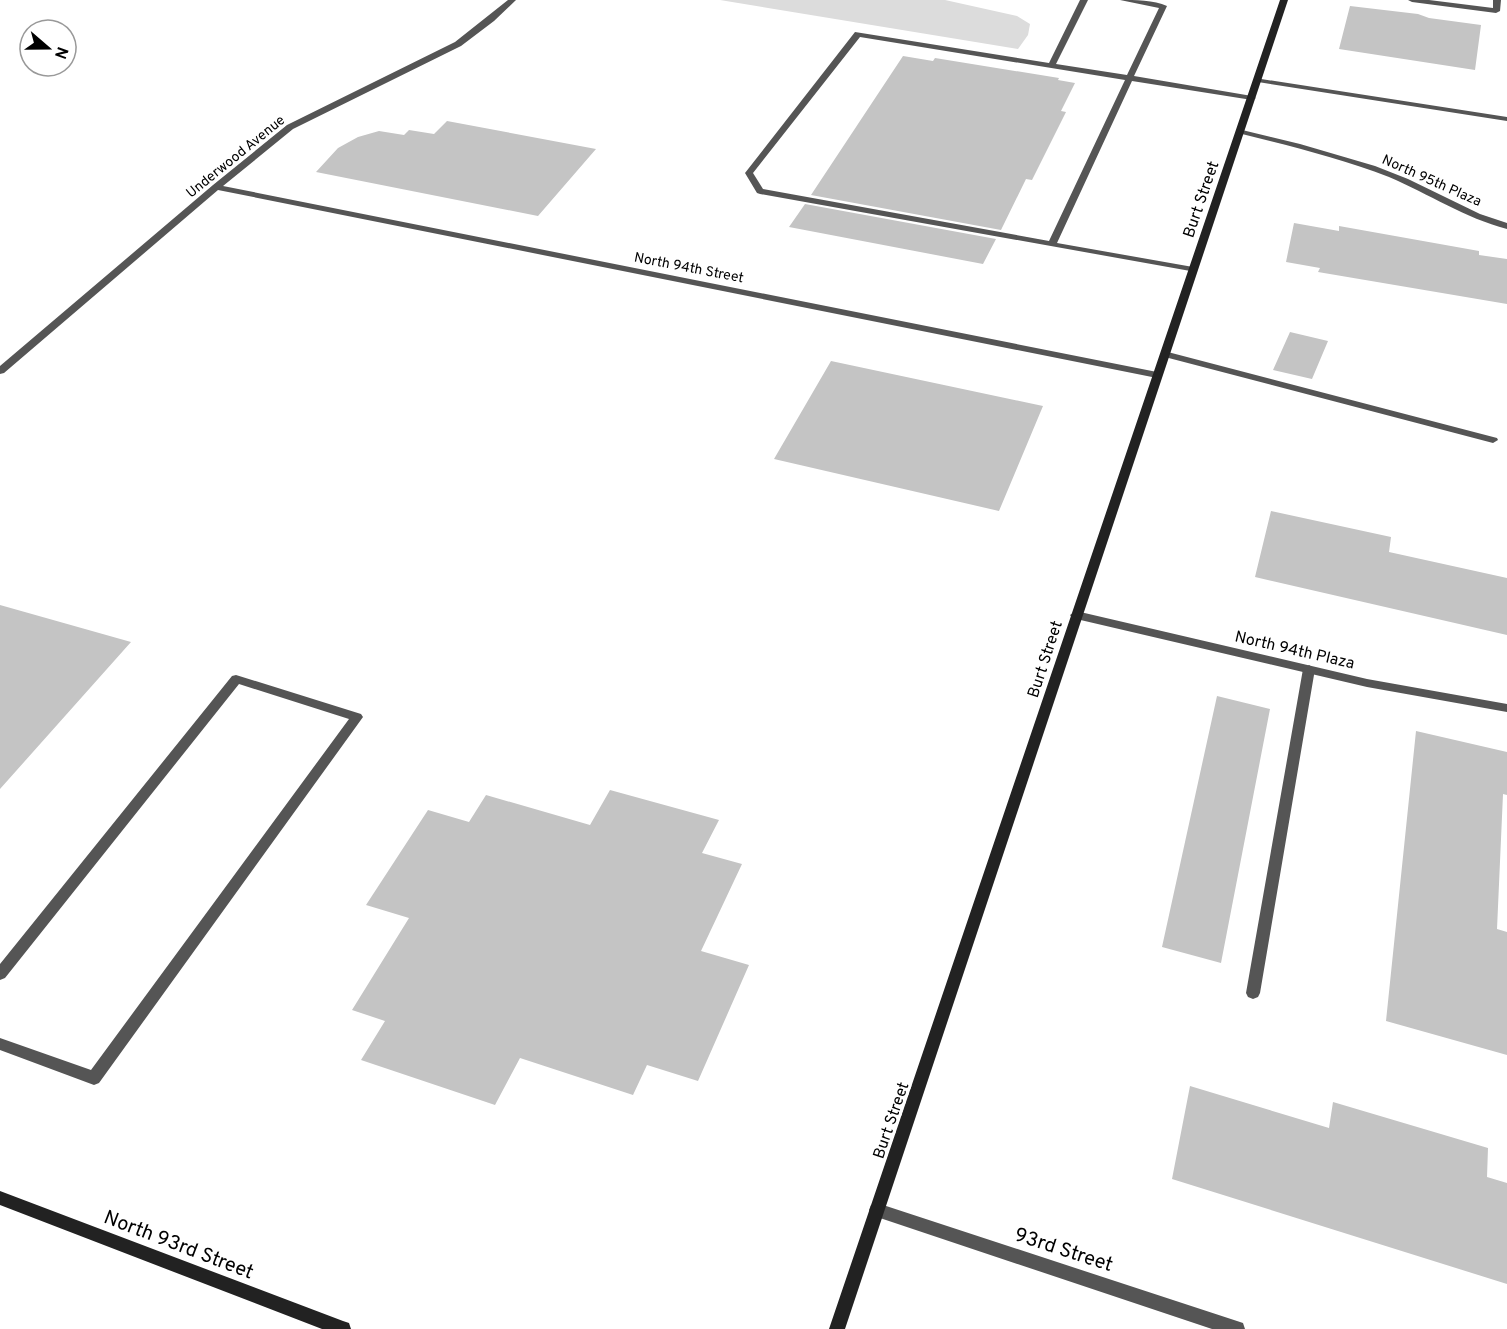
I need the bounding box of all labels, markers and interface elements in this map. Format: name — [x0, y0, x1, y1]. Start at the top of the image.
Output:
north arrow — [18, 18, 78, 78]
text: N — [49, 44, 72, 61]
street label: Underwood Avenue — [183, 112, 289, 202]
street label: North 95th Plaza — [1379, 152, 1484, 211]
street label: Burt Street — [1179, 159, 1224, 241]
street label: North 94th Street — [632, 250, 745, 287]
street label: Burt Street — [1024, 619, 1068, 701]
street label: North 94th Plaza — [1233, 627, 1356, 674]
street label: Burt Street — [869, 1080, 914, 1162]
street label: North 93rd Street — [100, 1205, 257, 1286]
street label: 93rd Street — [1011, 1223, 1116, 1279]

